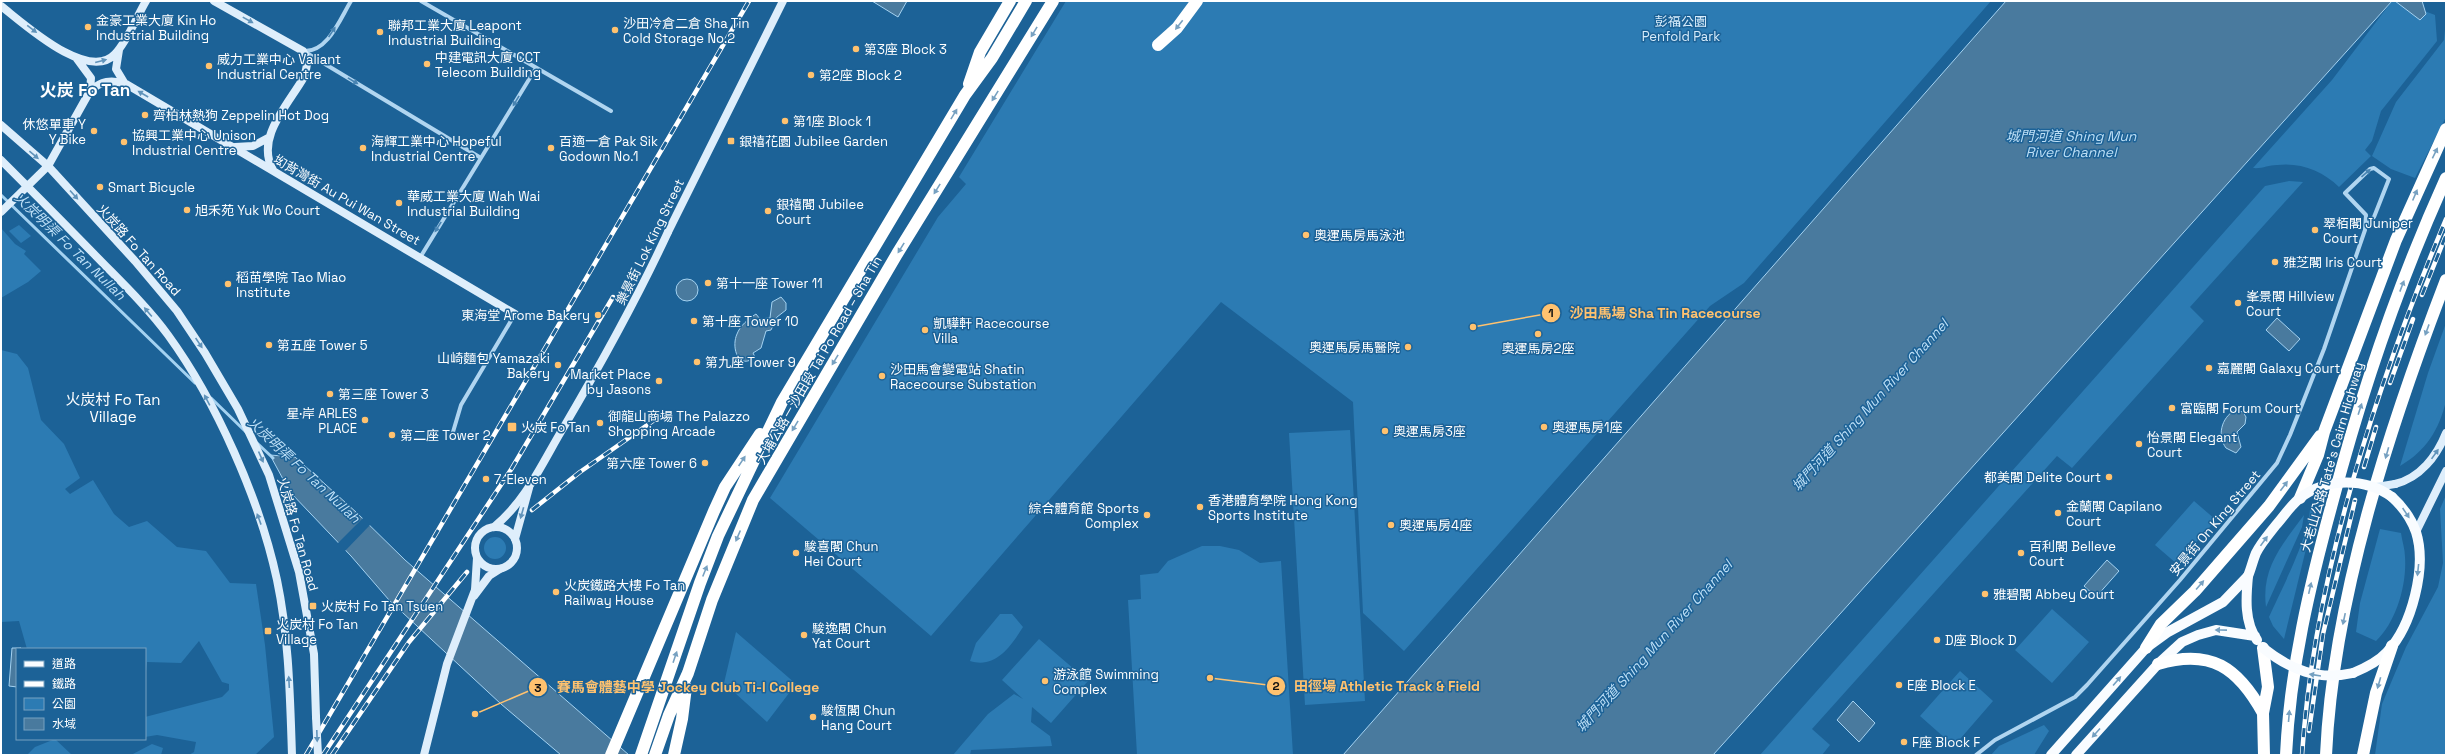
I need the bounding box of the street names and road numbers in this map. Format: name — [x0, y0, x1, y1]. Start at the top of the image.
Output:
street label: 㘭背灣街 Au Pui Wan Street — [271, 151, 423, 249]
street label: 樂景街 Lok King Street — [612, 176, 688, 308]
street label: 火炭路 Fo Tan Road — [93, 201, 185, 299]
street label: 大埔公路－沙田段 Tai Po Road – Sha Tin — [752, 253, 886, 467]
street label: 大老山公路 Tate's Cairn Highway — [2297, 360, 2367, 554]
street label: 安景街 On King Street — [2166, 467, 2264, 579]
street label: 火炭路 Fo Tan Road — [274, 475, 322, 593]

